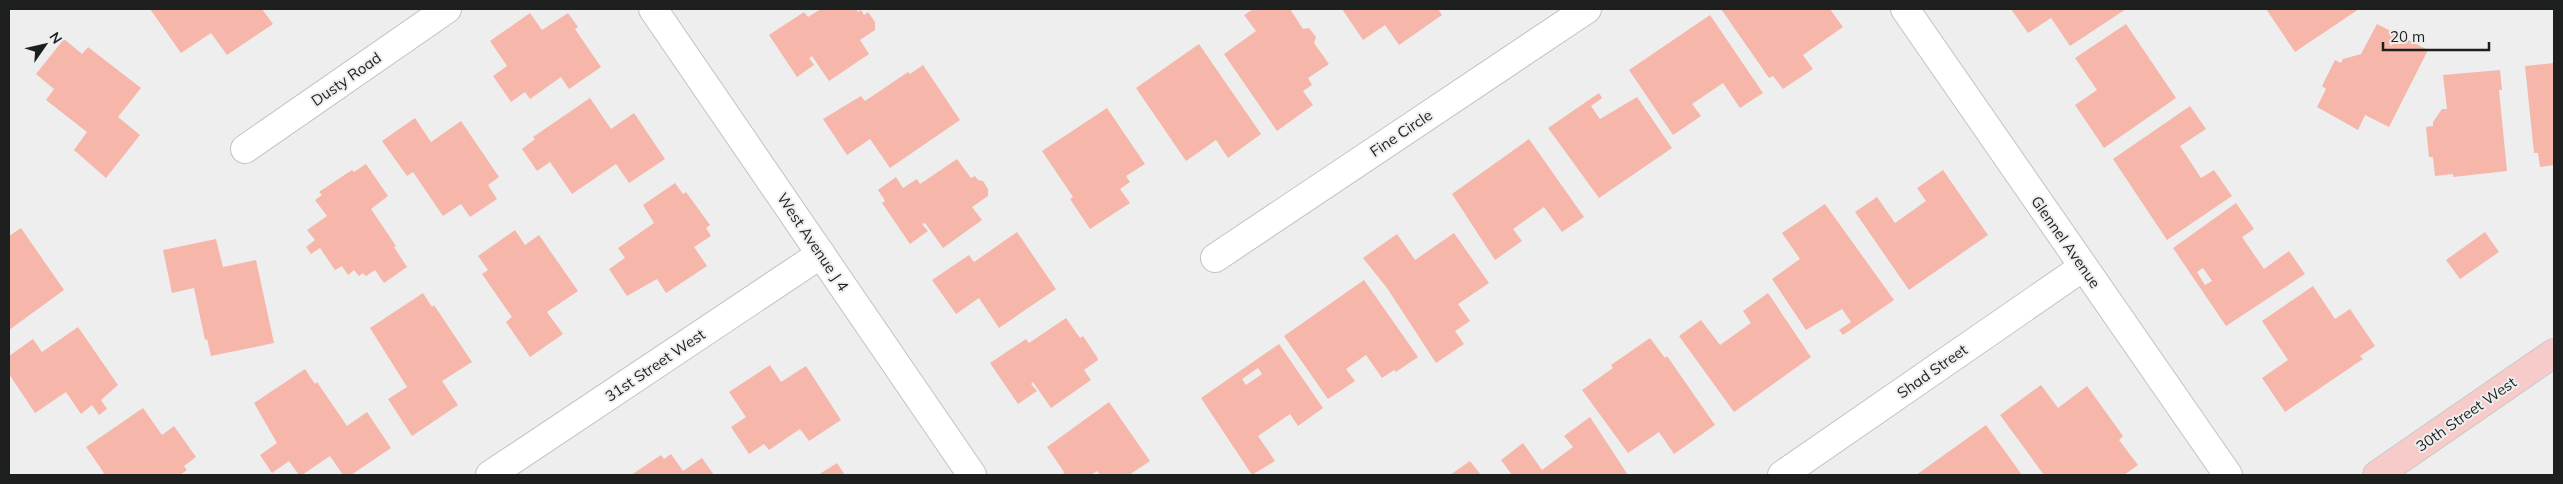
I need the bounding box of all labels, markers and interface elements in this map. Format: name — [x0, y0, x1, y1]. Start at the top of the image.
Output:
north arrow — [20, 20, 70, 70]
scale bar — [2383, 20, 2489, 52]
text: 20 m — [2390, 27, 2425, 46]
text: N — [45, 28, 66, 47]
street label: Dusty Road — [307, 48, 385, 110]
street label: Fine Circle — [1366, 105, 1436, 161]
street label: West Avenue J 4 — [773, 189, 853, 295]
street label: Glennel Avenue — [2027, 192, 2105, 292]
street label: 31st Street West — [601, 325, 709, 405]
street label: Shad Street — [1893, 340, 1971, 402]
street label: 30th Street West — [2412, 372, 2520, 456]

